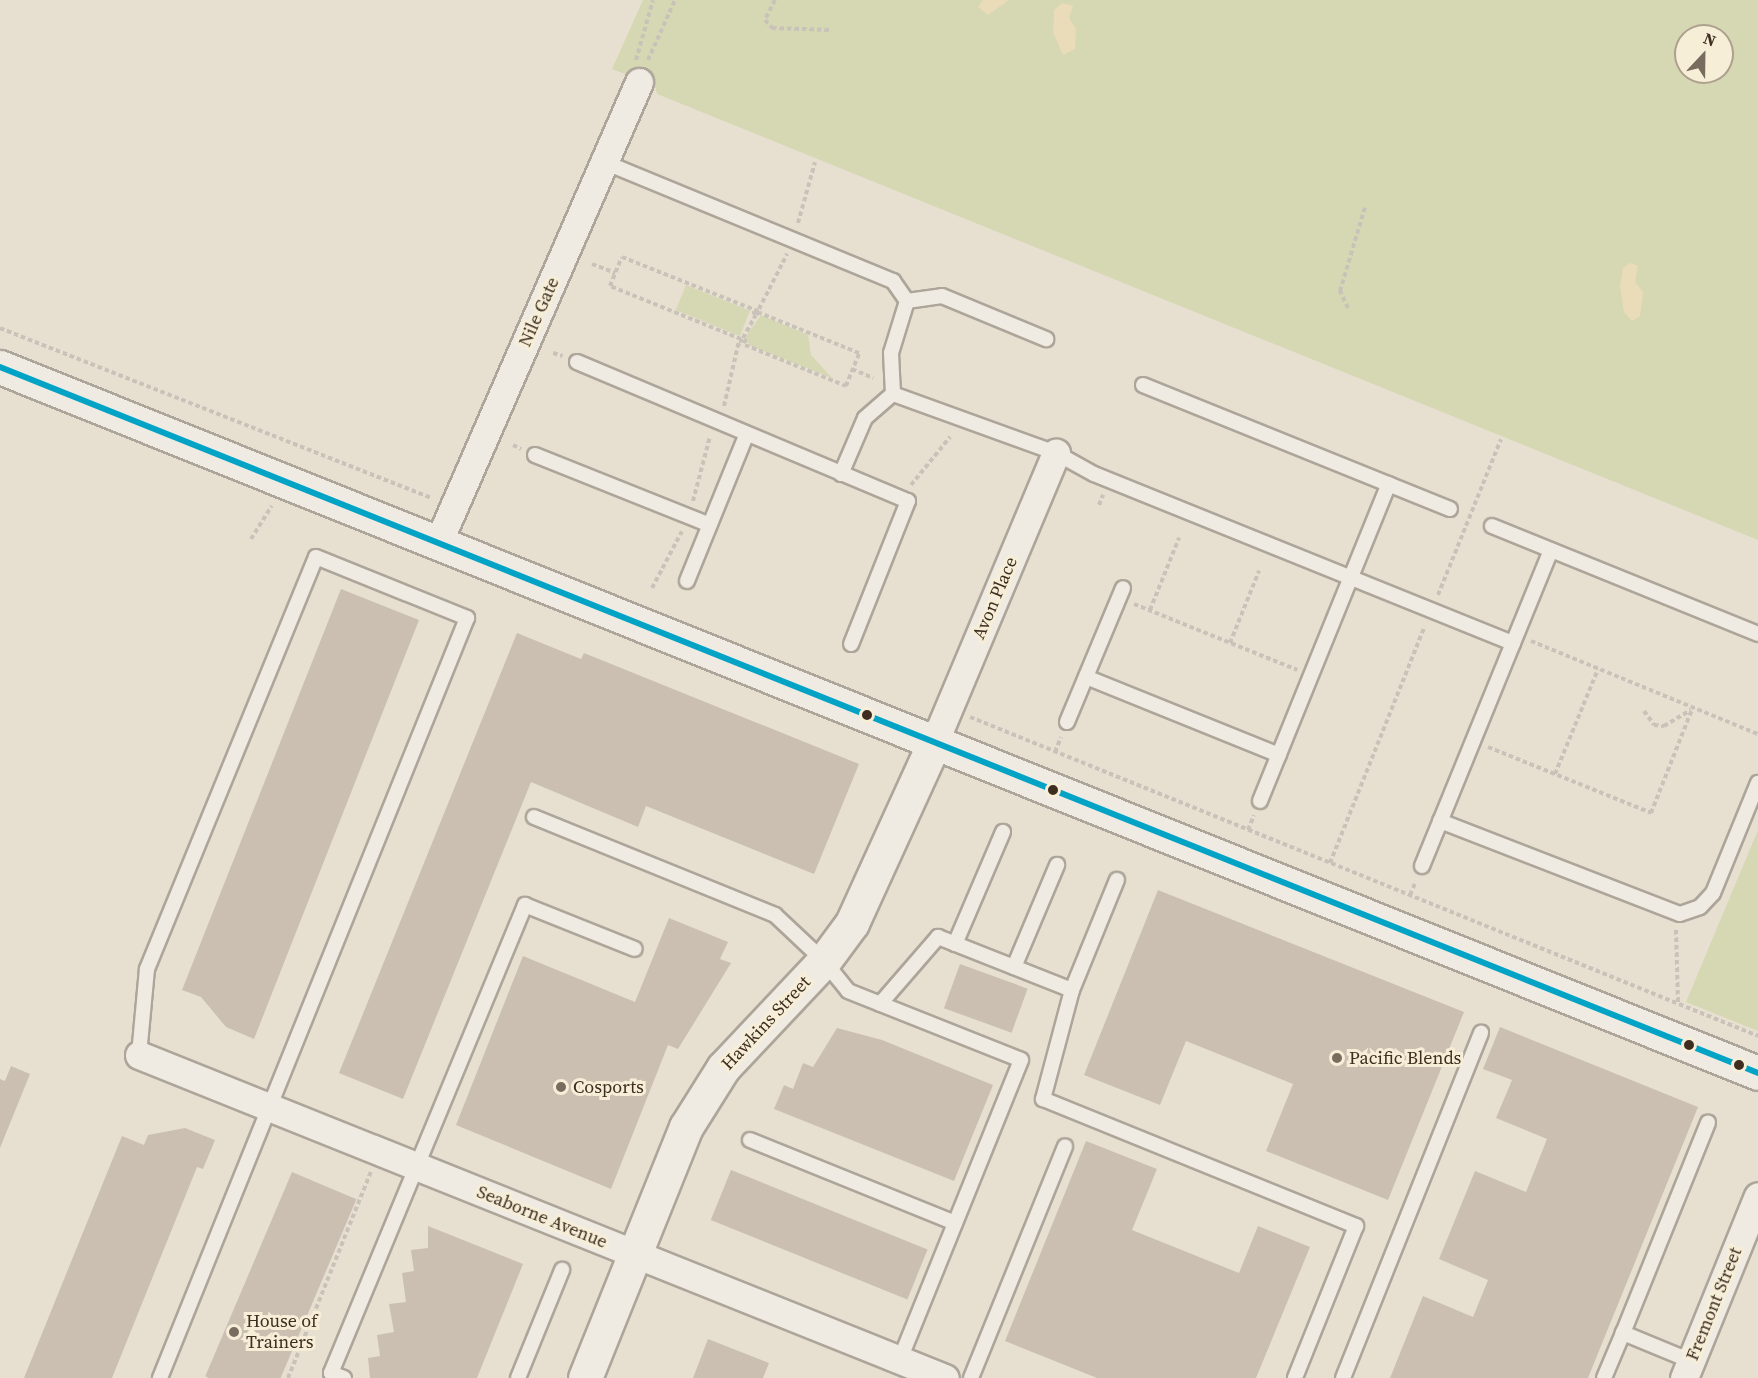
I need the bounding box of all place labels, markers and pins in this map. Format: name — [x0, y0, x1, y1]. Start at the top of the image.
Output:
unlabelled marker — [861, 709, 873, 721]
unlabelled marker — [1047, 784, 1059, 796]
unlabelled marker — [1683, 1039, 1695, 1051]
place label: Pacific Blends — [1349, 1047, 1461, 1069]
marker: Pacific Blends — [1330, 1051, 1344, 1065]
unlabelled marker — [1733, 1059, 1745, 1071]
place label: Cosports — [573, 1076, 644, 1098]
marker: Cosports — [554, 1080, 568, 1094]
place label: House of Trainers — [246, 1311, 317, 1354]
marker: House of Trainers — [227, 1325, 241, 1339]

